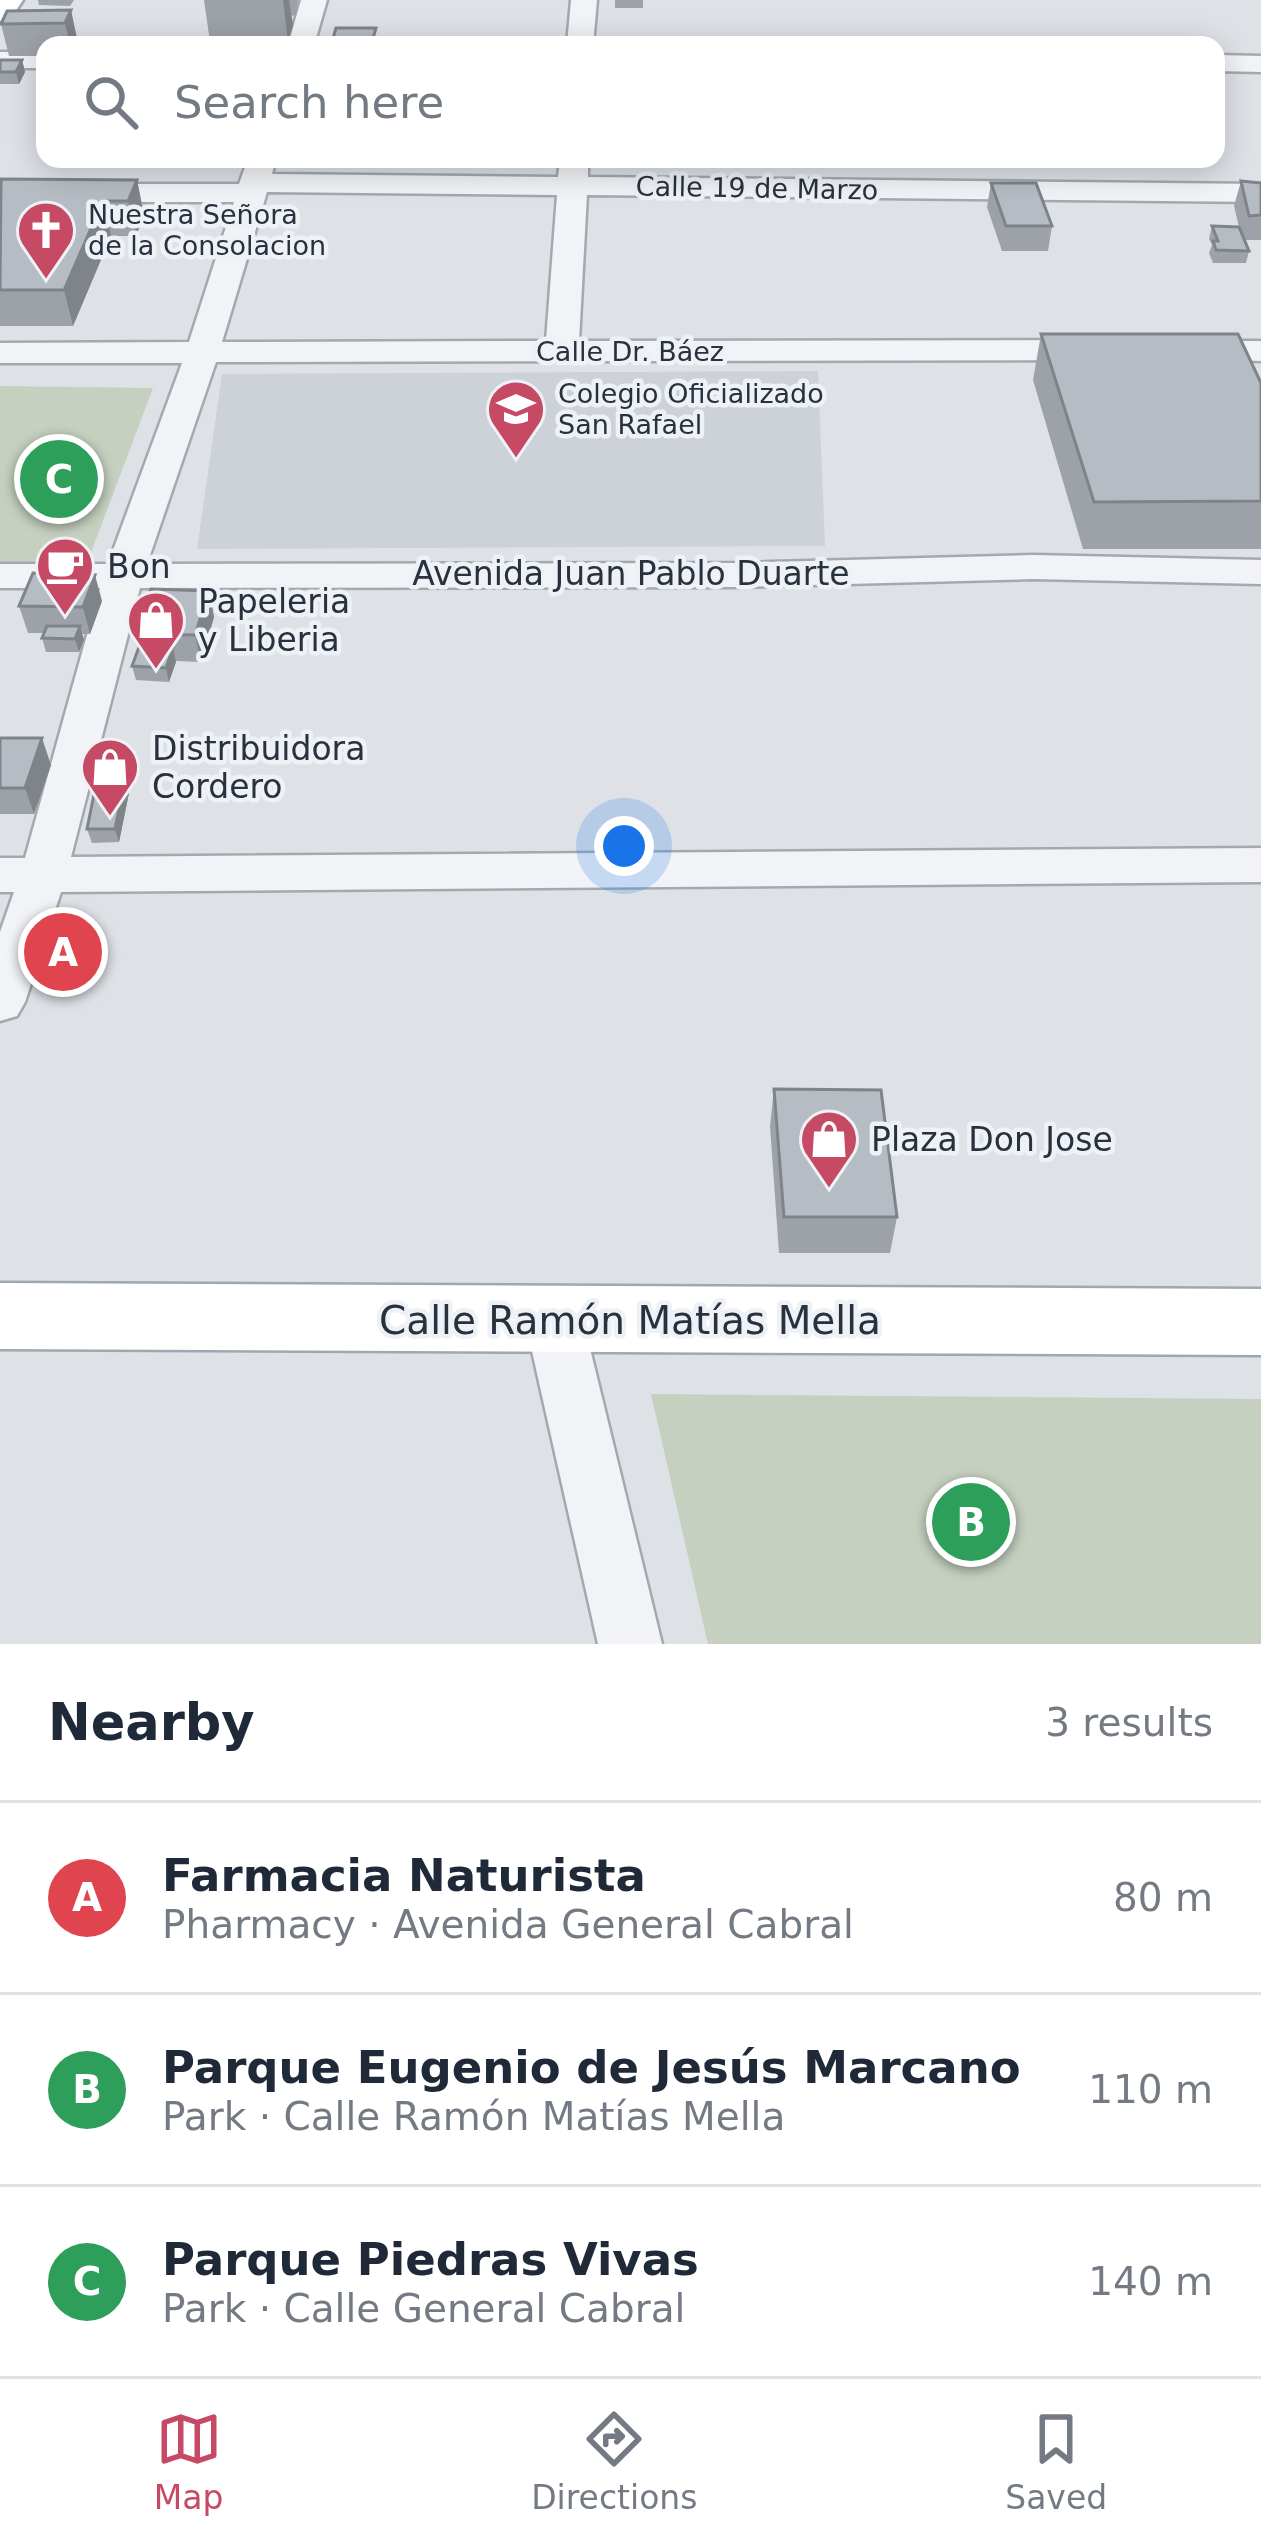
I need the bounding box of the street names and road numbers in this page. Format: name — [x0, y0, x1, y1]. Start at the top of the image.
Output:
street label: Calle 19 de Marzo — [635, 170, 879, 206]
street label: Calle Dr. Báez — [536, 336, 724, 367]
street label: Avenida Juan Pablo Duarte — [412, 554, 850, 593]
street label: Calle Ramón Matías Mella — [379, 1298, 881, 1343]

